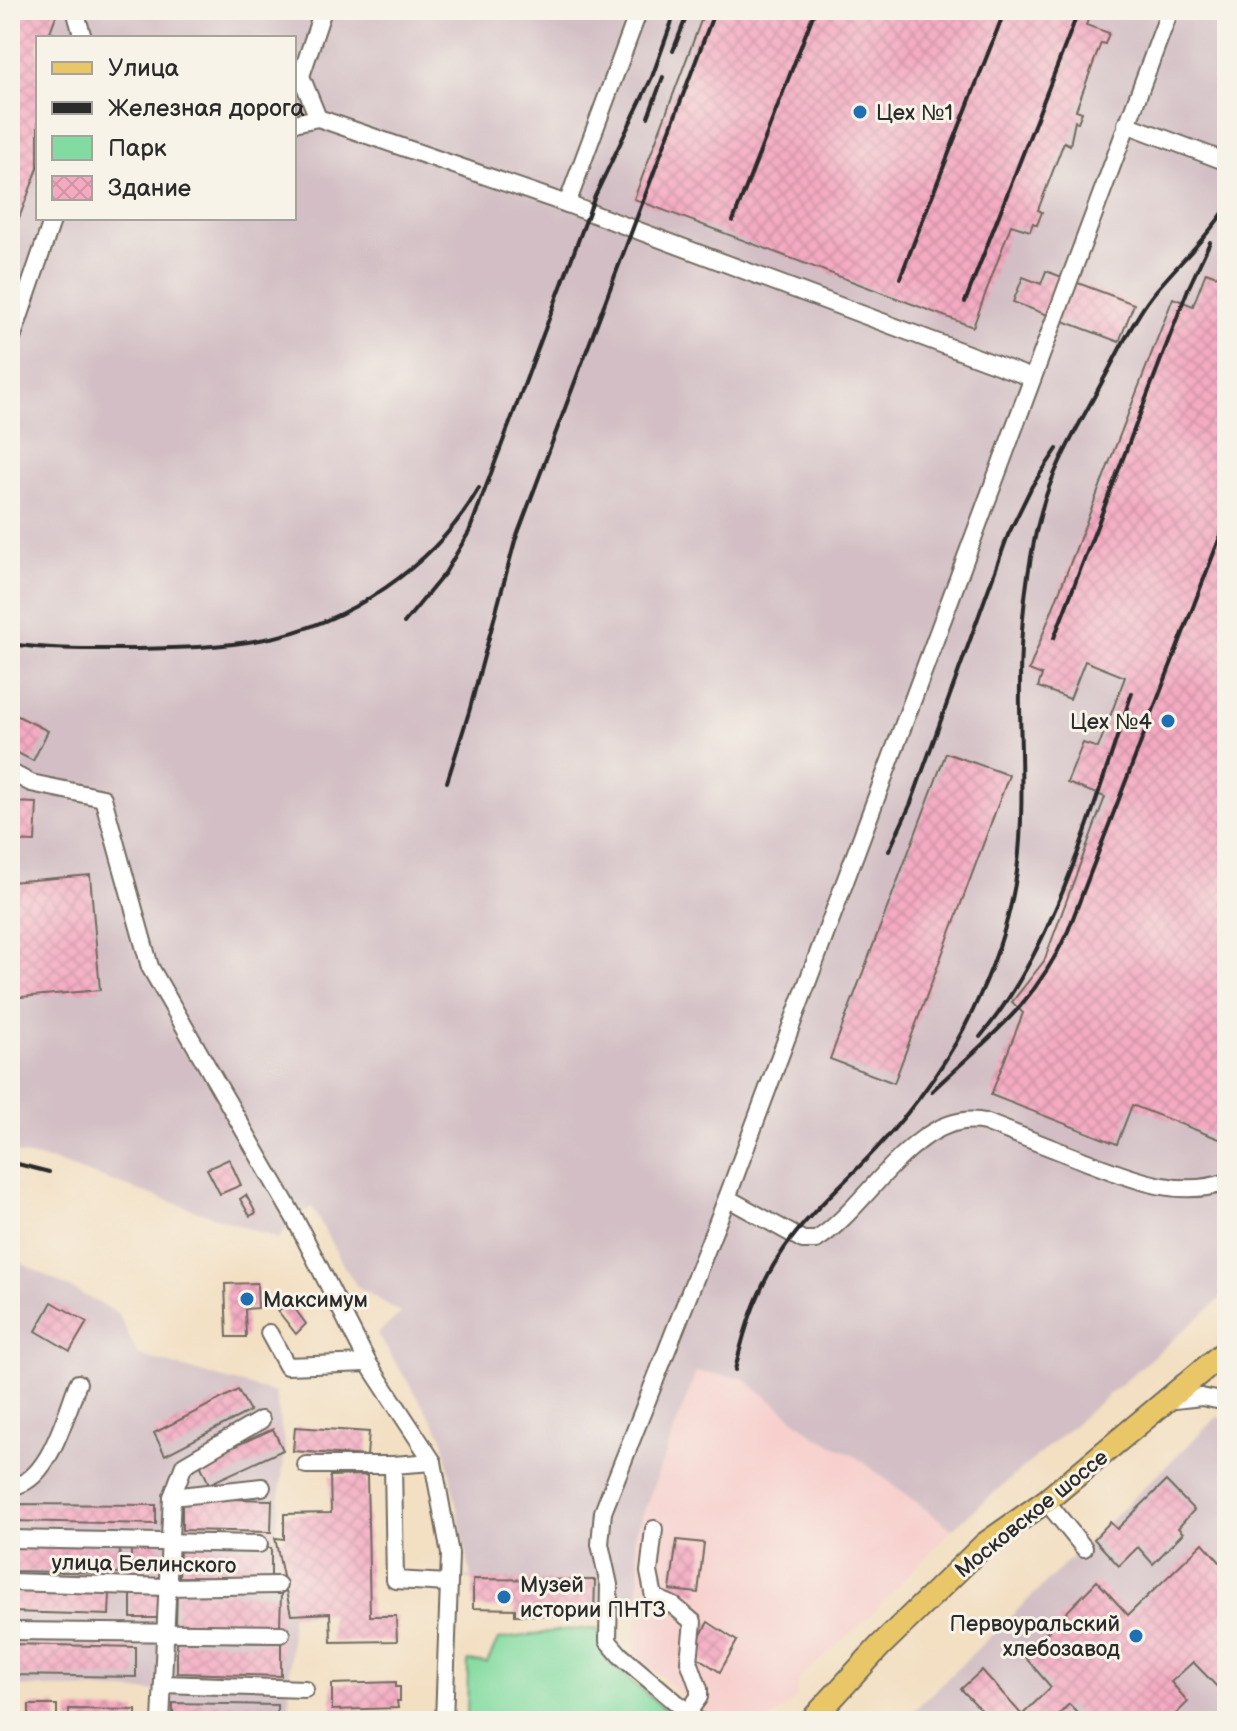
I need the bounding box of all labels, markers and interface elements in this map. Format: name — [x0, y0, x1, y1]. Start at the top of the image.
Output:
legend — [36, 36, 296, 220]
text: Улица — [108, 54, 179, 83]
text: Железная дорога — [108, 94, 305, 123]
place label: Цех №1 — [876, 100, 953, 127]
marker: Цех №1 — [851, 103, 869, 121]
text: Парк — [108, 134, 167, 163]
text: Здание — [108, 174, 191, 203]
place label: Цех №4 — [1070, 709, 1153, 736]
marker: Цех №4 — [1159, 712, 1177, 730]
place label: Максимум — [263, 1287, 368, 1314]
marker: Максимум — [238, 1290, 256, 1308]
street label: Московское шоссе — [950, 1444, 1114, 1584]
street label: улица Белинского — [51, 1549, 237, 1580]
place label: Музей истории ПНТЗ — [520, 1572, 666, 1624]
marker: Музей истории ПНТЗ — [495, 1588, 513, 1606]
place label: Первоуральский хлебозавод — [950, 1611, 1120, 1663]
marker: Первоуральский хлебозавод — [1127, 1627, 1145, 1645]

